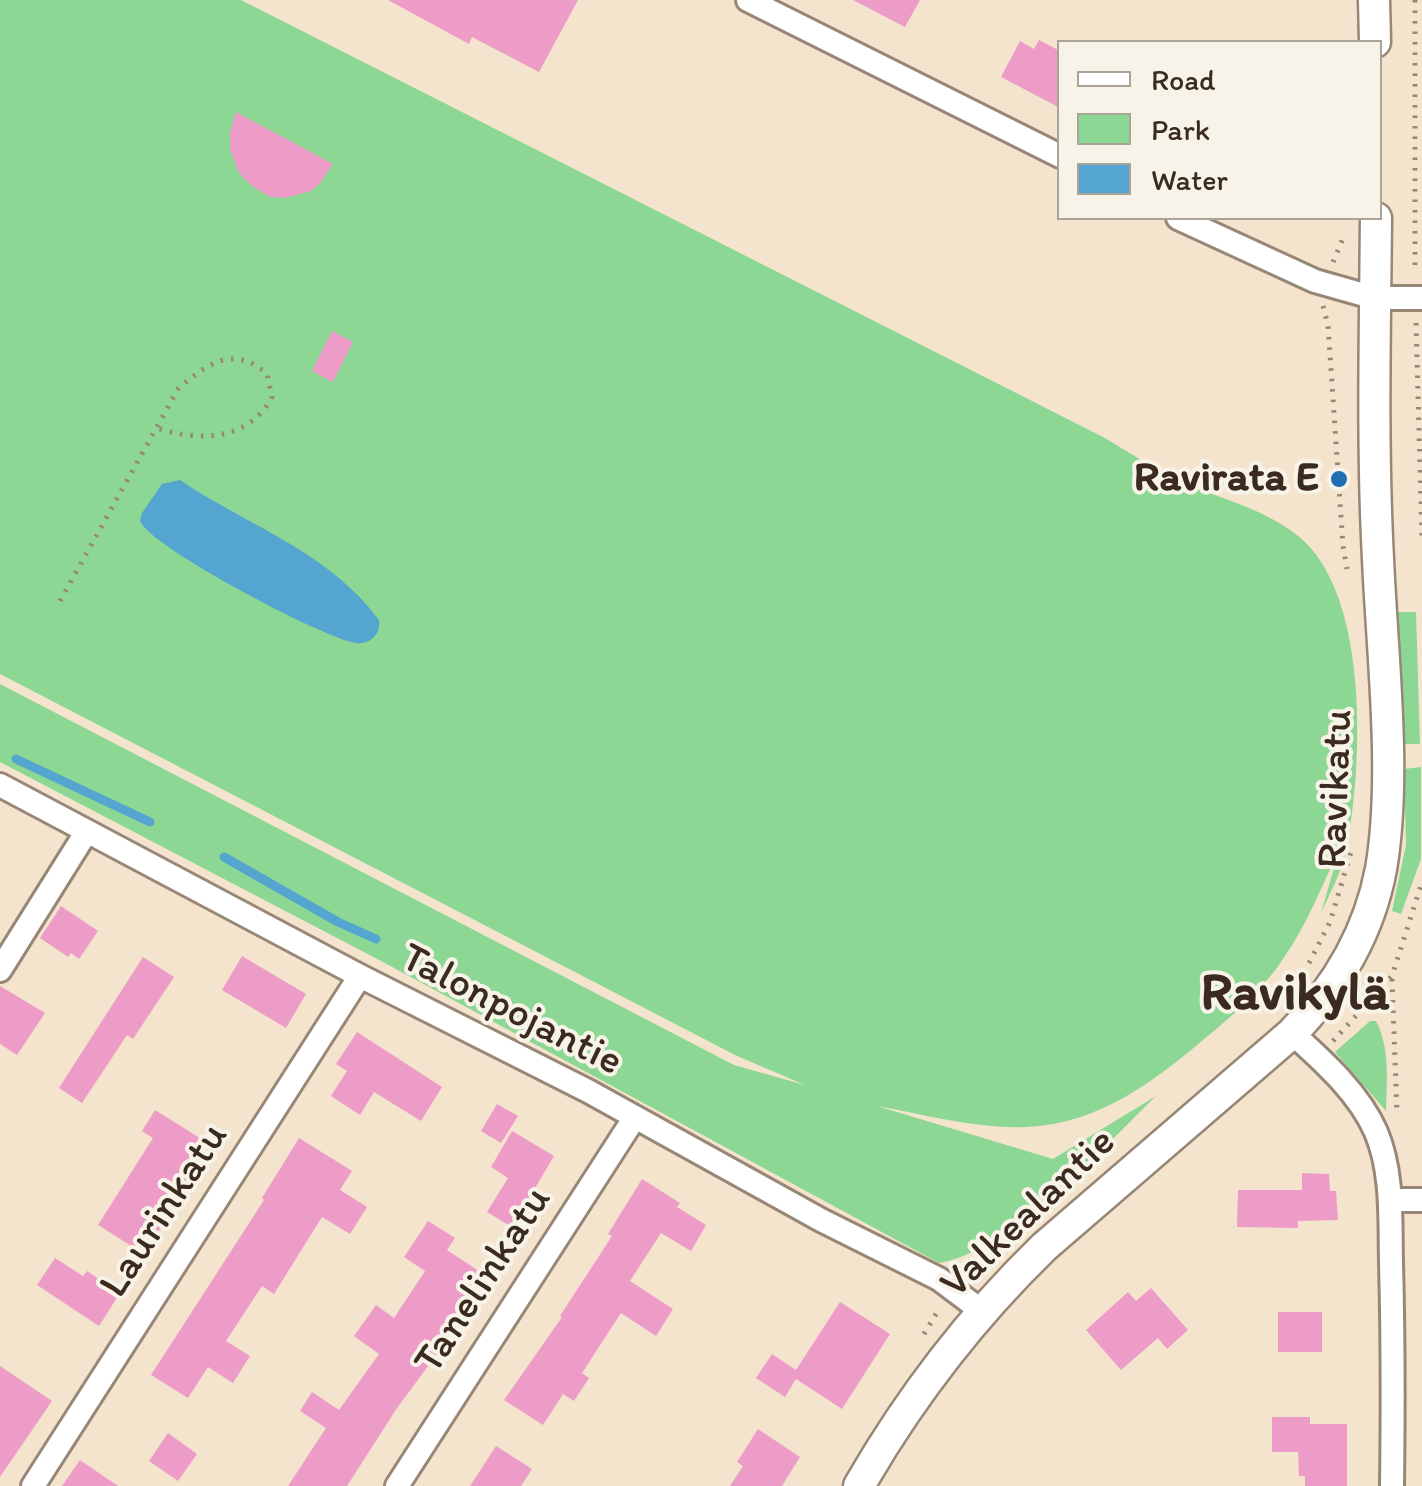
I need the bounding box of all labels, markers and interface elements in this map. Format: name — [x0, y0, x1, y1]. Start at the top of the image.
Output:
legend — [1057, 40, 1382, 220]
text: Road — [1151, 61, 1216, 98]
text: Park — [1151, 111, 1210, 148]
text: Water — [1151, 161, 1228, 198]
place label: Ravirata E — [1134, 454, 1319, 504]
marker: Ravirata E — [1328, 468, 1350, 490]
street label: Ravikatu — [1309, 708, 1365, 870]
street label: Talonpojantie — [392, 934, 630, 1088]
district label: Ravikylä — [1201, 965, 1389, 1027]
street label: Laurinkatu — [90, 1114, 240, 1308]
street label: Valkealantie — [931, 1118, 1127, 1310]
street label: Tanelinkatu — [405, 1178, 563, 1384]

